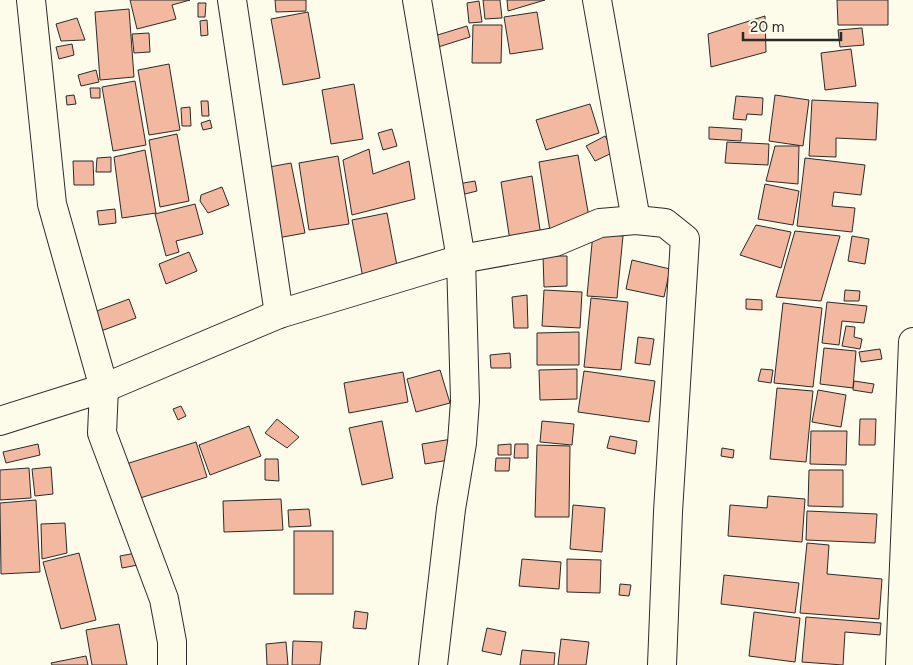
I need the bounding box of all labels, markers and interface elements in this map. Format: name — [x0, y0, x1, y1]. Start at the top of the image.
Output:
scale bar — [743, 10, 840, 42]
text: 20 m — [750, 18, 784, 36]

